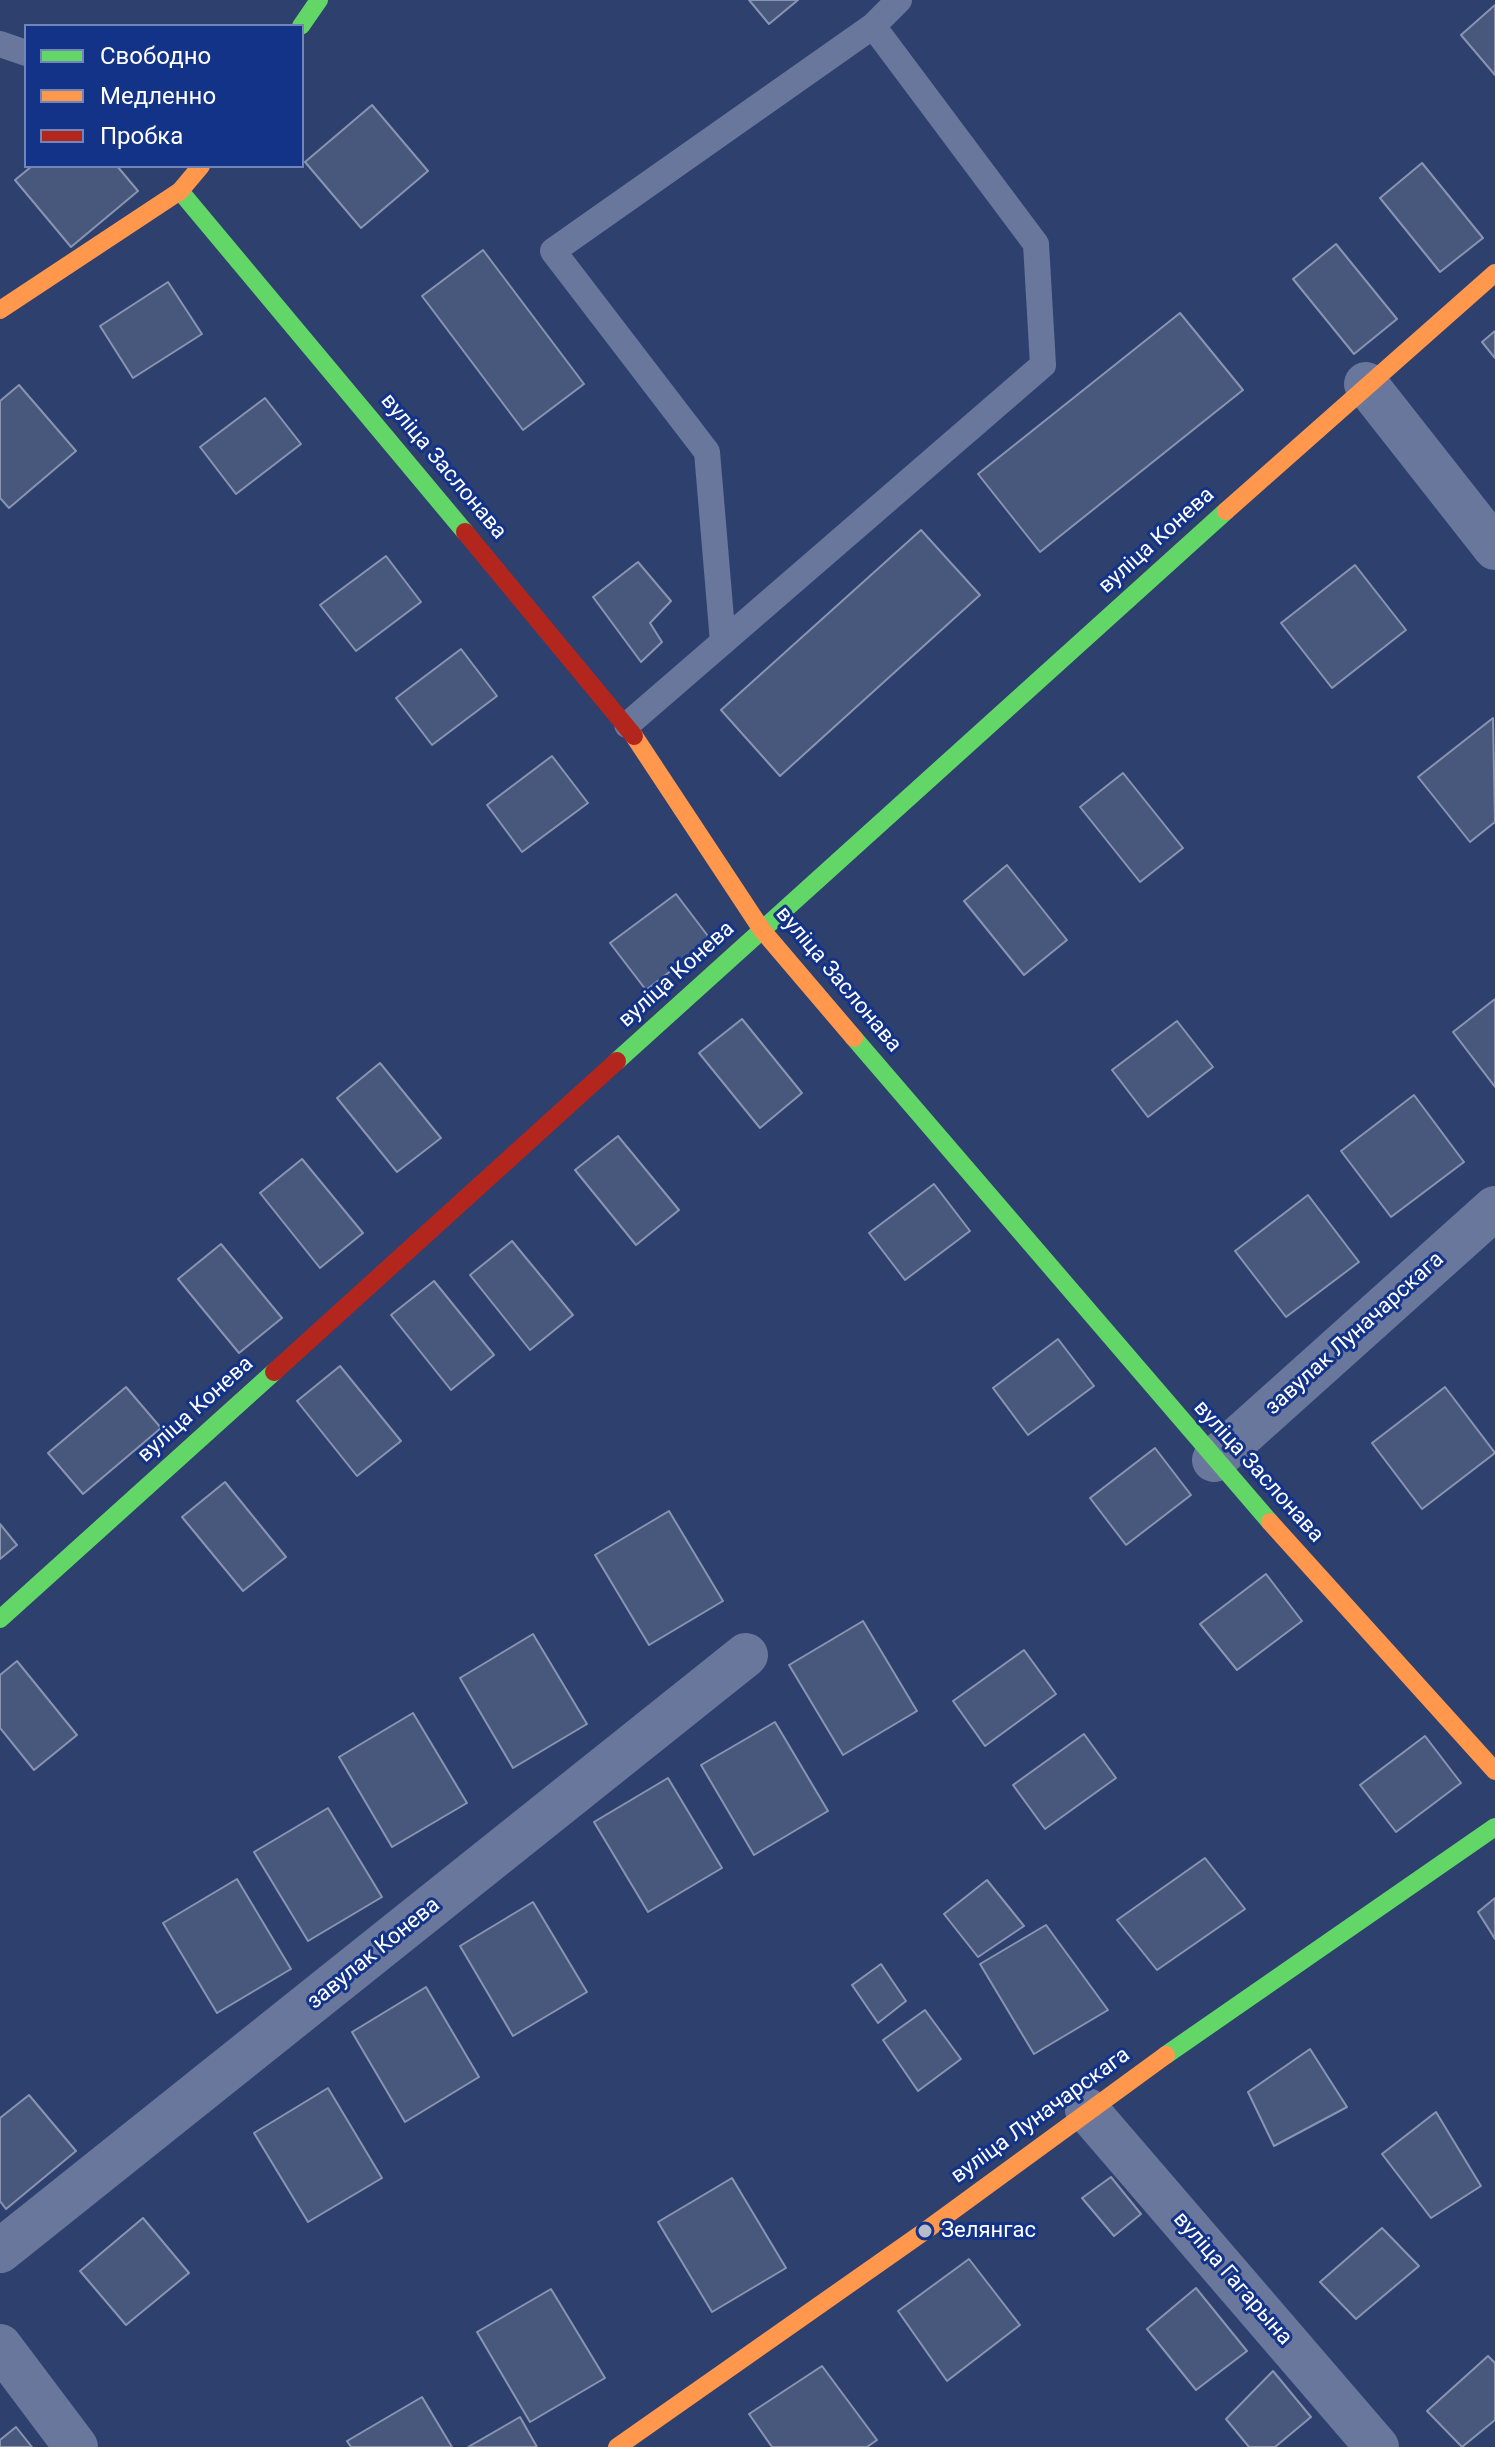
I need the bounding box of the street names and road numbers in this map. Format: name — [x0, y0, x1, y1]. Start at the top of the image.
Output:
street label: вуліца Заслонава — [374, 389, 512, 545]
street label: вуліца Конева — [1094, 482, 1220, 600]
street label: вуліца Заслонава — [769, 902, 907, 1058]
street label: вуліца Конева — [614, 916, 740, 1034]
street label: завулак Луначарскага — [1260, 1247, 1450, 1421]
street label: вуліца Конева — [133, 1351, 259, 1469]
street label: вуліца Заслонава — [1187, 1396, 1329, 1548]
street label: завулак Конева — [302, 1892, 446, 2016]
street label: вуліца Луначарскага — [946, 2042, 1136, 2190]
street label: вуліца Гагарына — [1167, 2207, 1297, 2351]

